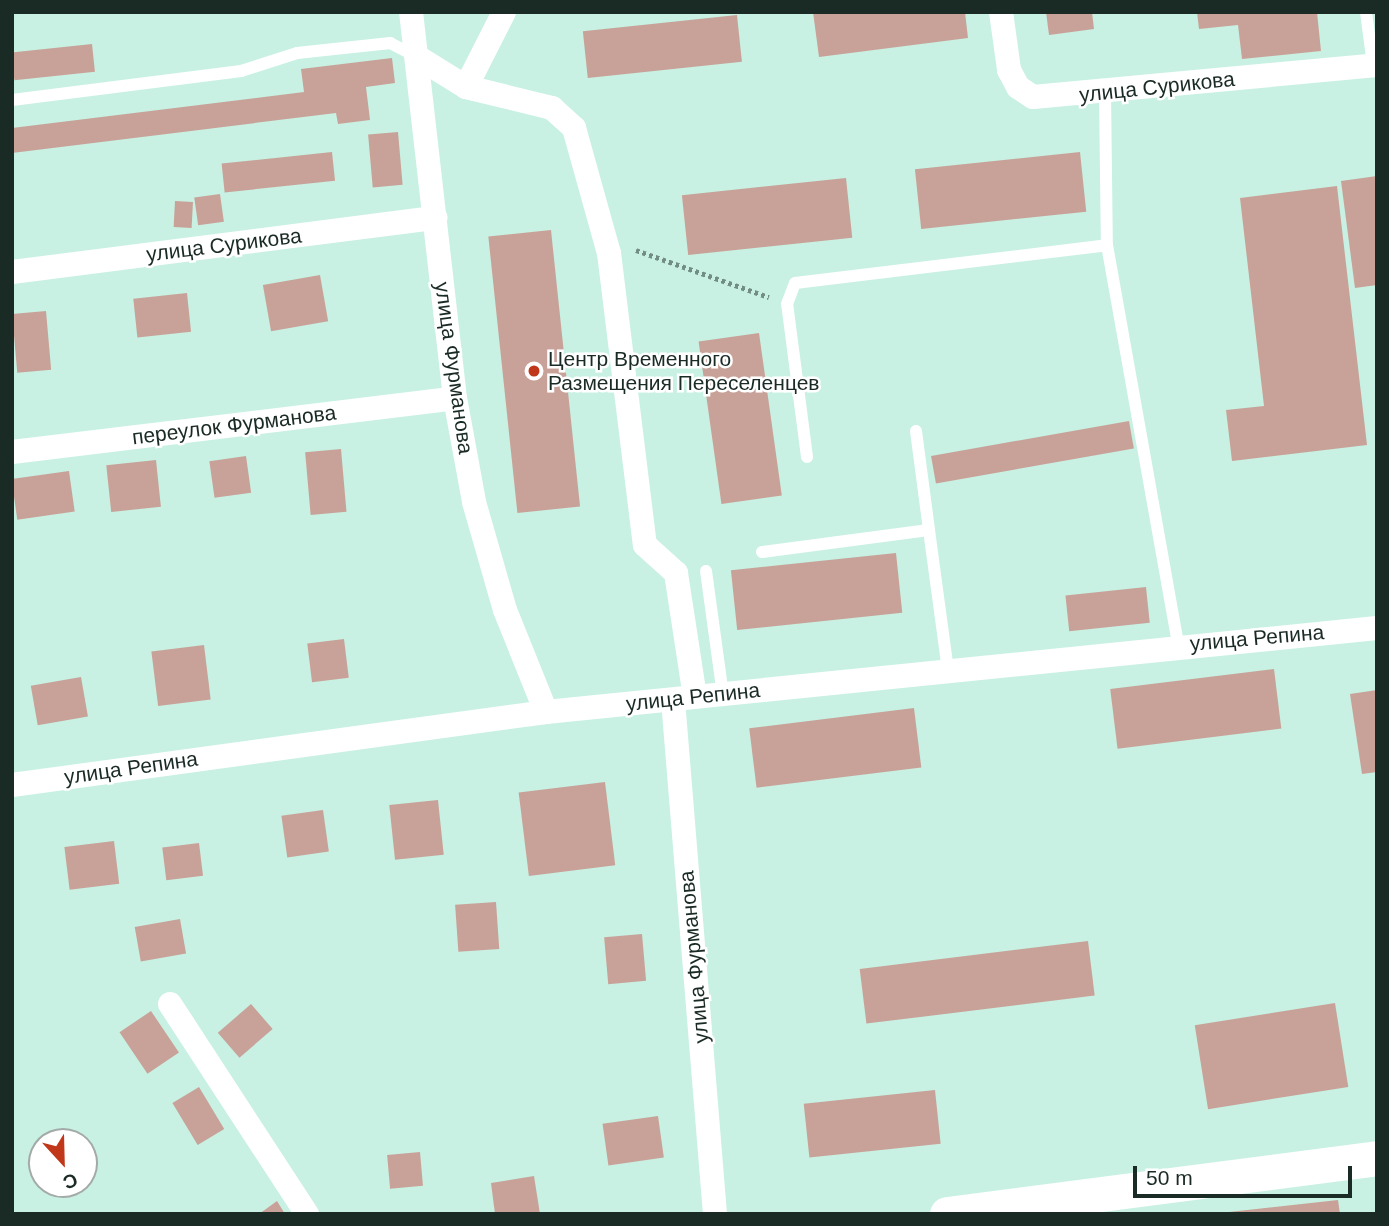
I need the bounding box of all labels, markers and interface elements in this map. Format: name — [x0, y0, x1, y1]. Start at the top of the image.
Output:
street label: улица Сурикова — [1078, 66, 1236, 108]
street label: улица Сурикова — [145, 223, 303, 267]
street label: улица Фурманова — [429, 280, 479, 456]
place label: Центр Временного Размещения Переселенцев — [548, 346, 820, 396]
marker: Центр Временного Размещения Переселенцев — [526, 363, 542, 379]
street label: переулок Фурманова — [131, 400, 337, 450]
street label: улица Репина — [1189, 620, 1325, 656]
street label: улица Репина — [625, 677, 761, 717]
street label: улица Репина — [63, 746, 199, 790]
street label: улица Фурманова — [674, 869, 714, 1045]
north arrow — [28, 1128, 98, 1198]
scale bar — [1137, 1152, 1356, 1196]
text: 50 m — [1146, 1166, 1193, 1189]
text: С — [60, 1169, 81, 1193]

